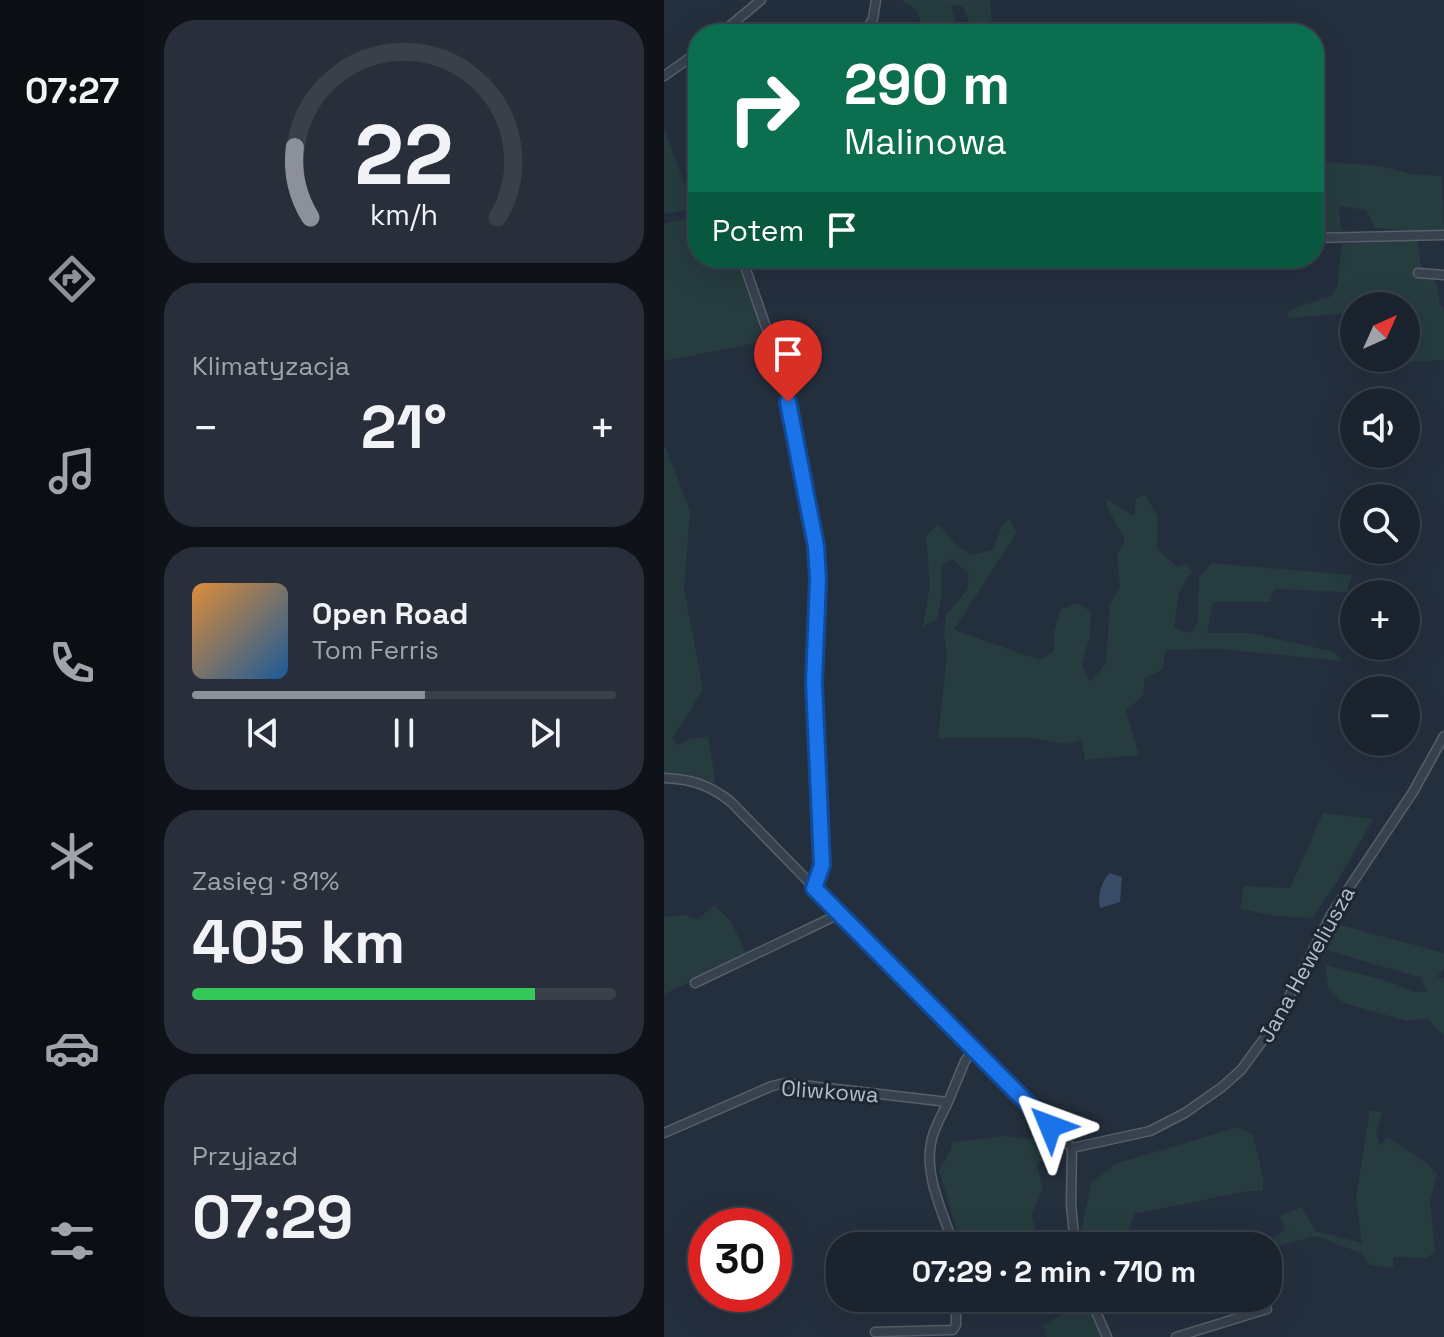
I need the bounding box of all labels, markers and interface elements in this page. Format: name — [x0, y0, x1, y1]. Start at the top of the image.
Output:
text: 290 m — [844, 49, 1010, 120]
icon: right — [712, 56, 816, 160]
text: 07:27 — [25, 68, 119, 114]
text: 22 — [355, 101, 453, 207]
text: Malinowa — [844, 119, 1007, 165]
text: km/h — [370, 197, 438, 233]
icon: arrive — [820, 208, 864, 252]
text: Potem — [712, 211, 804, 250]
icon: directions — [44, 251, 100, 307]
north arrow — [1340, 292, 1420, 372]
map controls — [1340, 292, 1420, 756]
pin — [754, 320, 822, 402]
icon: arrive — [766, 332, 810, 376]
text: Klimatyzacja — [192, 349, 350, 383]
button: sound — [1340, 388, 1420, 468]
text: 21° — [361, 389, 447, 466]
text: − — [192, 400, 219, 456]
text: + — [589, 400, 616, 456]
icon: music — [44, 443, 100, 499]
button: search — [1340, 484, 1420, 564]
button: + — [1340, 580, 1420, 660]
text: Open Road — [312, 594, 468, 633]
text: Tom Ferris — [312, 633, 439, 667]
icon: phone — [44, 635, 100, 691]
button: − — [1340, 676, 1420, 756]
icon: previous — [241, 711, 285, 755]
icon: pause — [382, 711, 426, 755]
icon: next — [523, 711, 567, 755]
icon: climate — [44, 828, 100, 884]
text: Zasięg · 81% — [192, 864, 339, 898]
street label: Jana Heweliusza — [1251, 881, 1361, 1047]
text: 405 km — [192, 904, 405, 981]
icon: car — [44, 1020, 100, 1076]
street label: Oliwkowa — [780, 1074, 880, 1108]
position arrow — [1008, 1084, 1092, 1168]
text: Przyjazd — [192, 1139, 298, 1173]
text: 07:29 — [192, 1179, 353, 1256]
speed limit sign: 30 — [688, 1208, 792, 1312]
icon: filters — [44, 1213, 100, 1269]
text: 07:29 · 2 min · 710 m — [912, 1252, 1196, 1291]

